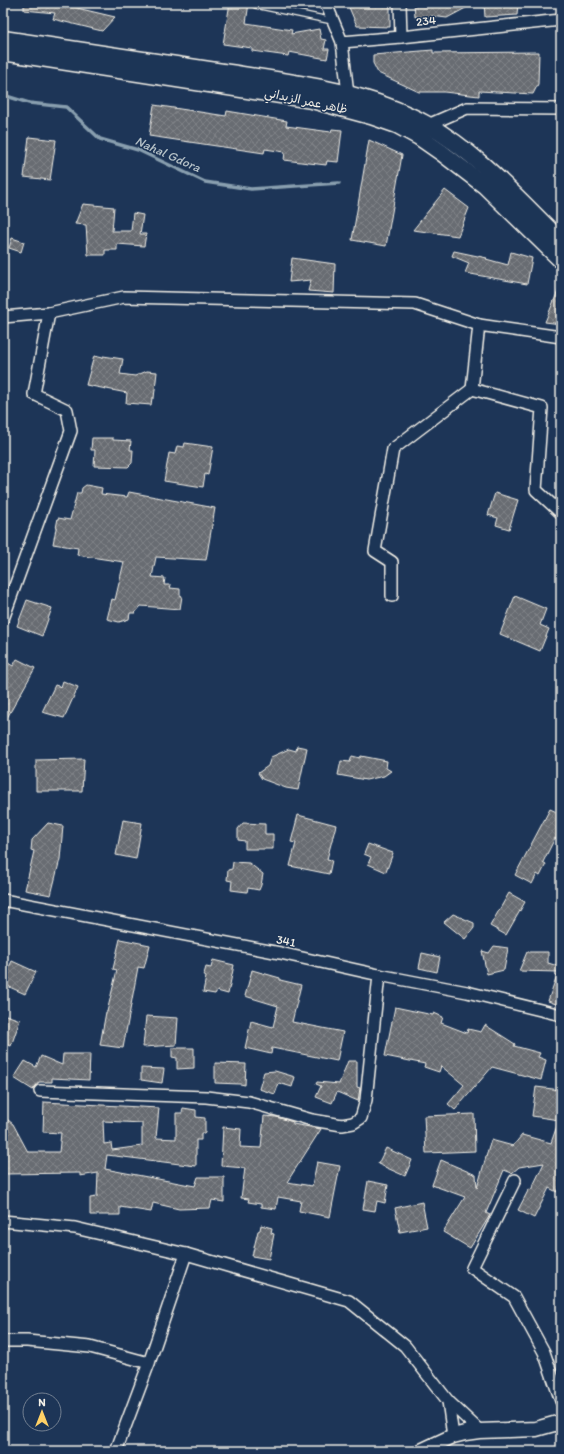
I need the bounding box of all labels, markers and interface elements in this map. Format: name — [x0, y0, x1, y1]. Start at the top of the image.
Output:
street label: 234 — [415, 13, 437, 29]
street label: ظاهر عمر الزيداني — [262, 85, 349, 121]
water label: Nahal Gdora — [133, 133, 203, 175]
street label: 341 — [275, 932, 297, 950]
north arrow — [22, 1392, 62, 1432]
text: N — [38, 1396, 46, 1409]

